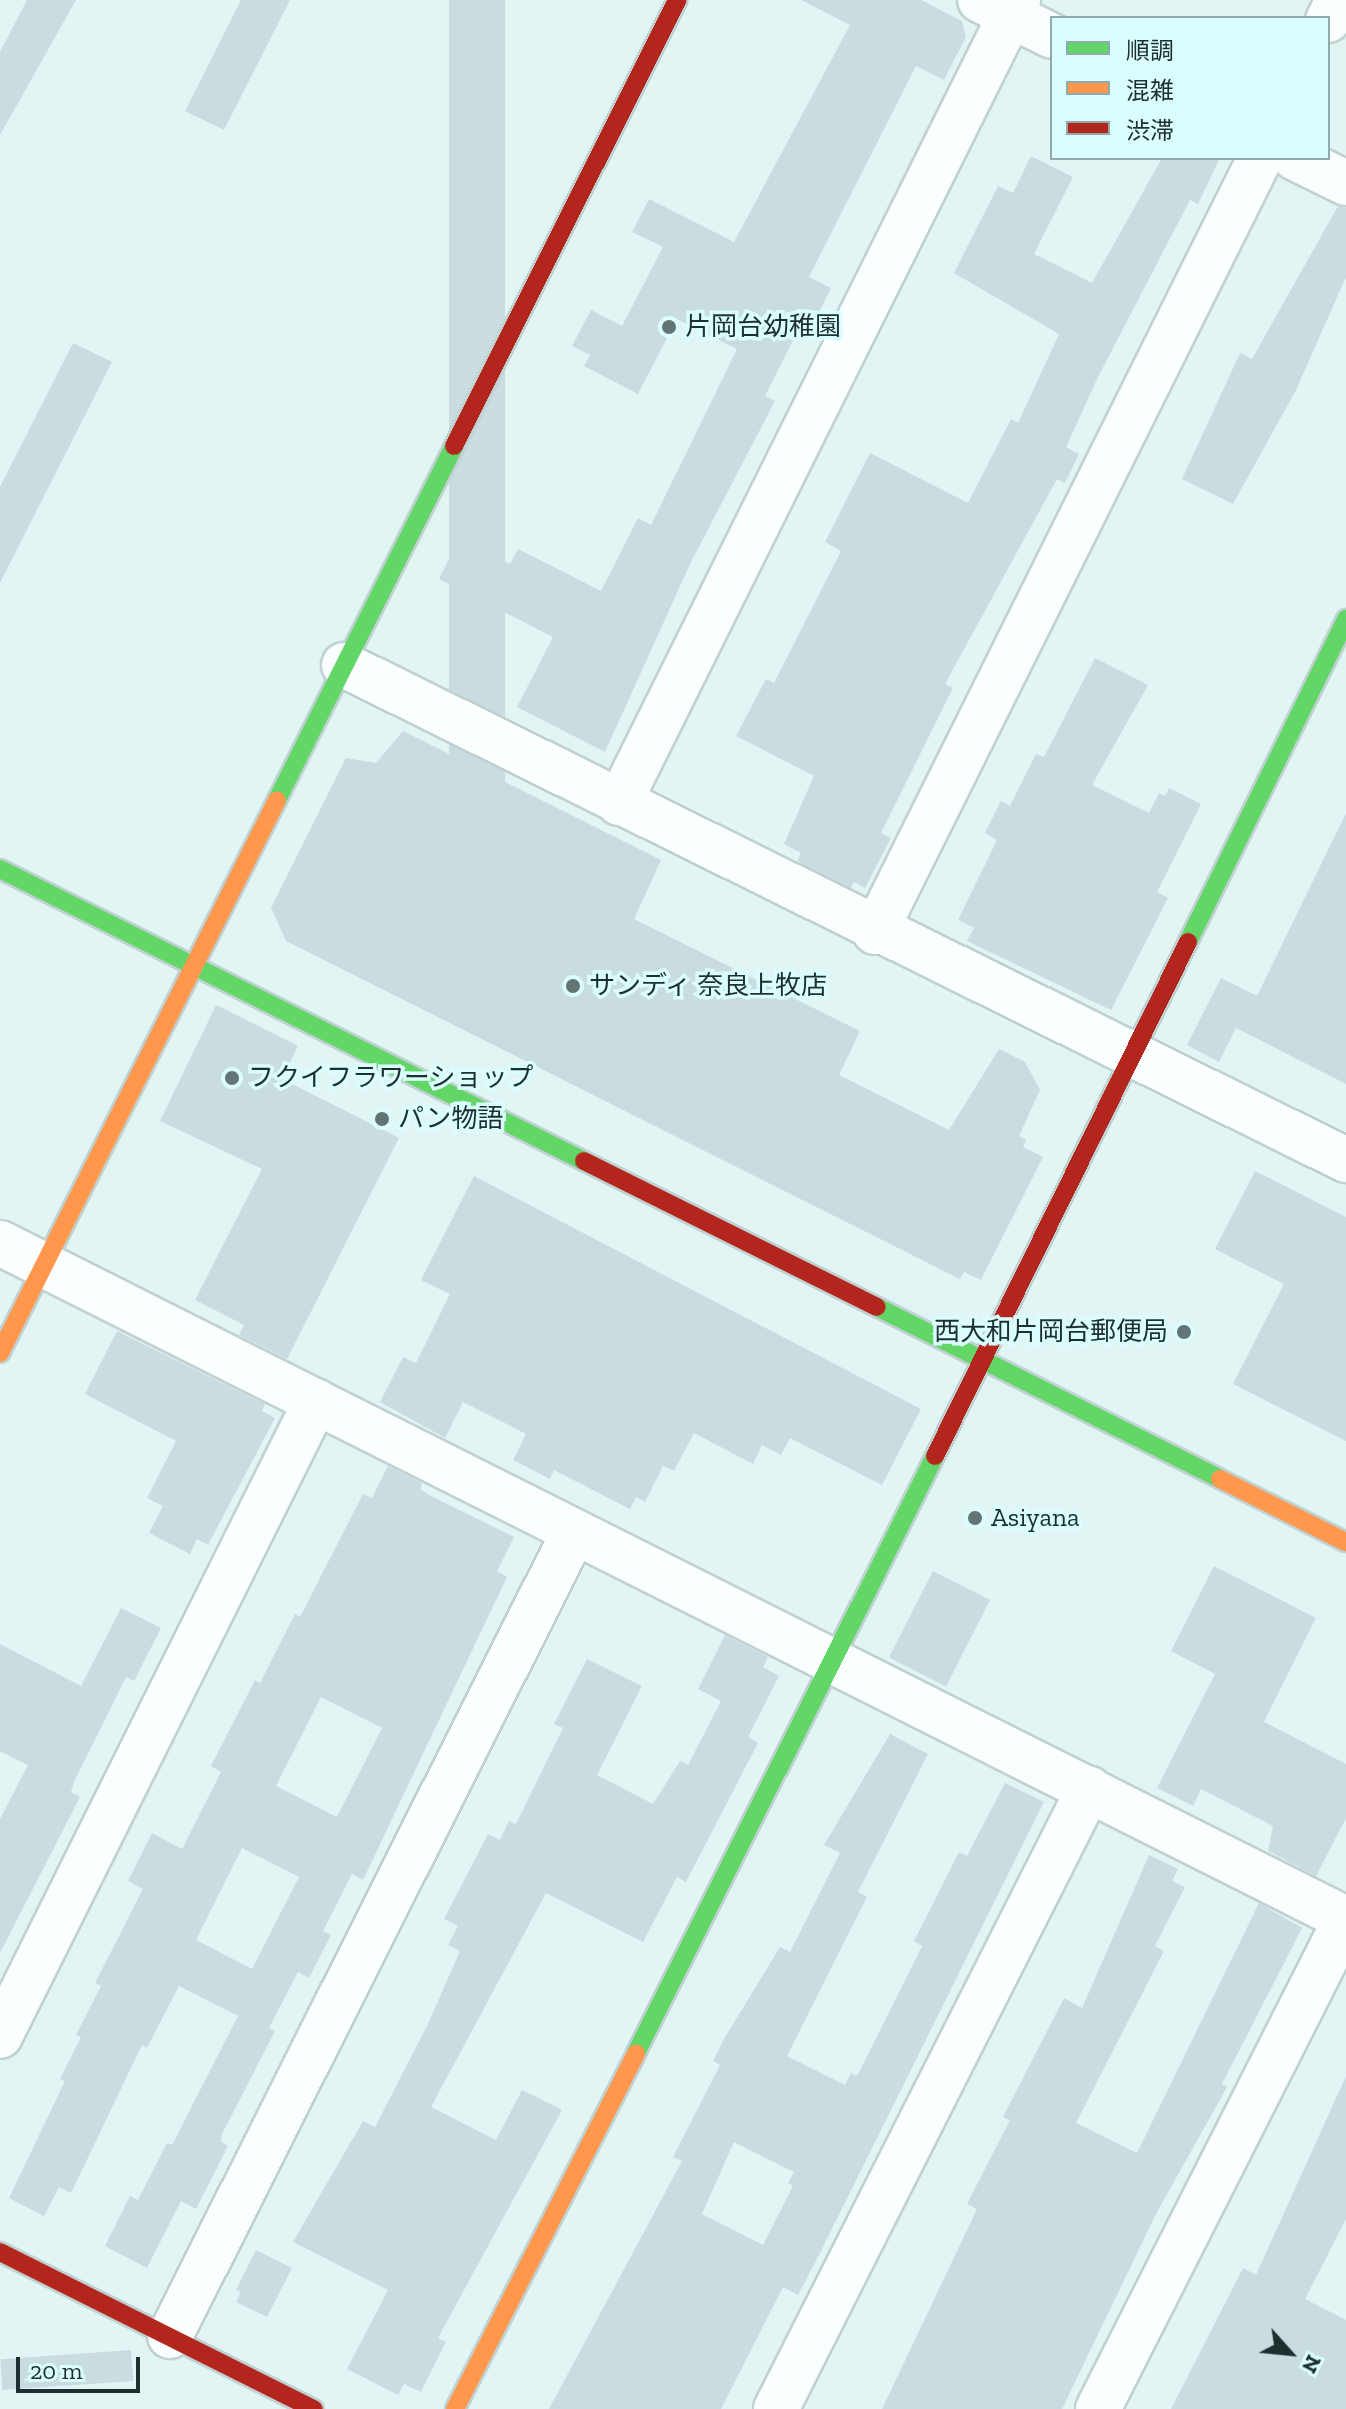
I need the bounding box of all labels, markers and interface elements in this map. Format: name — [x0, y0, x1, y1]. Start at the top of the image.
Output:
legend — [1050, 16, 1330, 160]
text: 順調 — [1126, 36, 1174, 65]
text: 混雑 — [1126, 76, 1174, 105]
text: 渋滞 — [1126, 116, 1174, 145]
place label: 片岡台幼稚園 — [685, 311, 841, 343]
marker: 片岡台幼稚園 — [660, 318, 678, 336]
place label: サンディ 奈良上牧店 — [589, 970, 829, 1002]
marker: サンディ 奈良上牧店 — [564, 977, 582, 995]
place label: フクイフラワーショップ — [248, 1062, 534, 1094]
marker: フクイフラワーショップ — [223, 1069, 241, 1087]
place label: パン物語 — [398, 1103, 502, 1135]
marker: パン物語 — [373, 1110, 391, 1128]
place label: 西大和片岡台郵便局 — [934, 1316, 1168, 1348]
marker: 西大和片岡台郵便局 — [1175, 1323, 1193, 1341]
place label: Asiyana — [991, 1502, 1079, 1534]
marker: Asiyana — [966, 1509, 984, 1527]
north arrow — [1250, 2313, 1330, 2393]
scale bar — [20, 2341, 144, 2391]
text: N — [1296, 2351, 1328, 2378]
text: 20 m — [30, 2356, 82, 2385]

